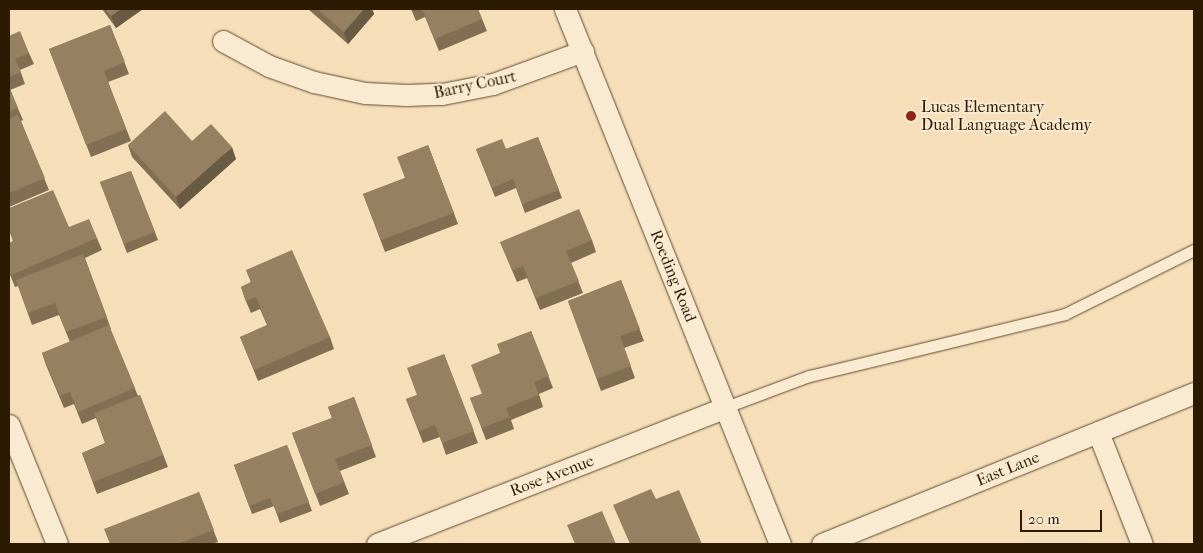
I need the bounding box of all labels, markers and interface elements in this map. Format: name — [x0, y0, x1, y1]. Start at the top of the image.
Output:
street label: Barry Court — [432, 67, 518, 103]
place label: Lucas Elementary Dual Language Academy — [921, 97, 1092, 135]
marker: Lucas Elementary Dual Language Academy — [905, 110, 917, 122]
street label: Roeding Road — [646, 227, 700, 325]
street label: East Lane — [974, 448, 1042, 490]
street label: Rose Avenue — [507, 451, 597, 501]
scale bar — [1023, 500, 1106, 532]
text: 20 m — [1028, 510, 1060, 528]

